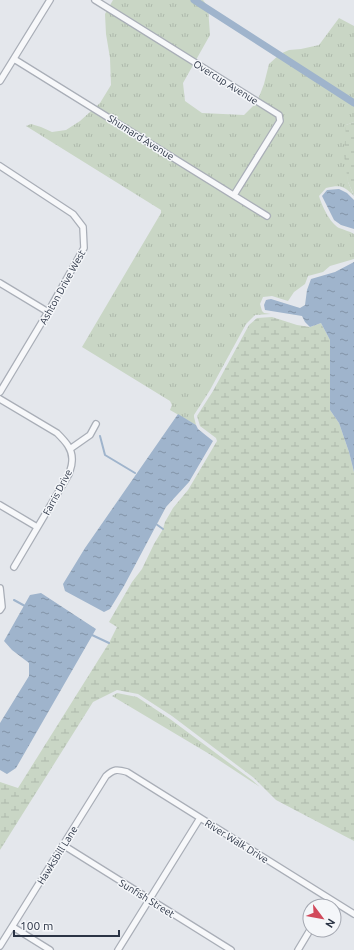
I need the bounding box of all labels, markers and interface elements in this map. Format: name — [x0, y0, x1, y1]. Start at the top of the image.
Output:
street label: Overcup Avenue — [191, 58, 260, 107]
street label: Shumard Avenue — [106, 113, 176, 162]
street label: Ashton Drive West — [37, 248, 87, 326]
street label: Farris Drive — [41, 467, 74, 517]
street label: River Walk Drive — [203, 817, 271, 865]
street label: Hawksbill Lane — [35, 824, 80, 886]
street label: Sunfish Street — [117, 877, 176, 920]
north arrow — [302, 898, 342, 938]
scale bar — [14, 912, 119, 938]
text: N — [323, 917, 338, 930]
text: 100 m — [20, 919, 53, 932]

